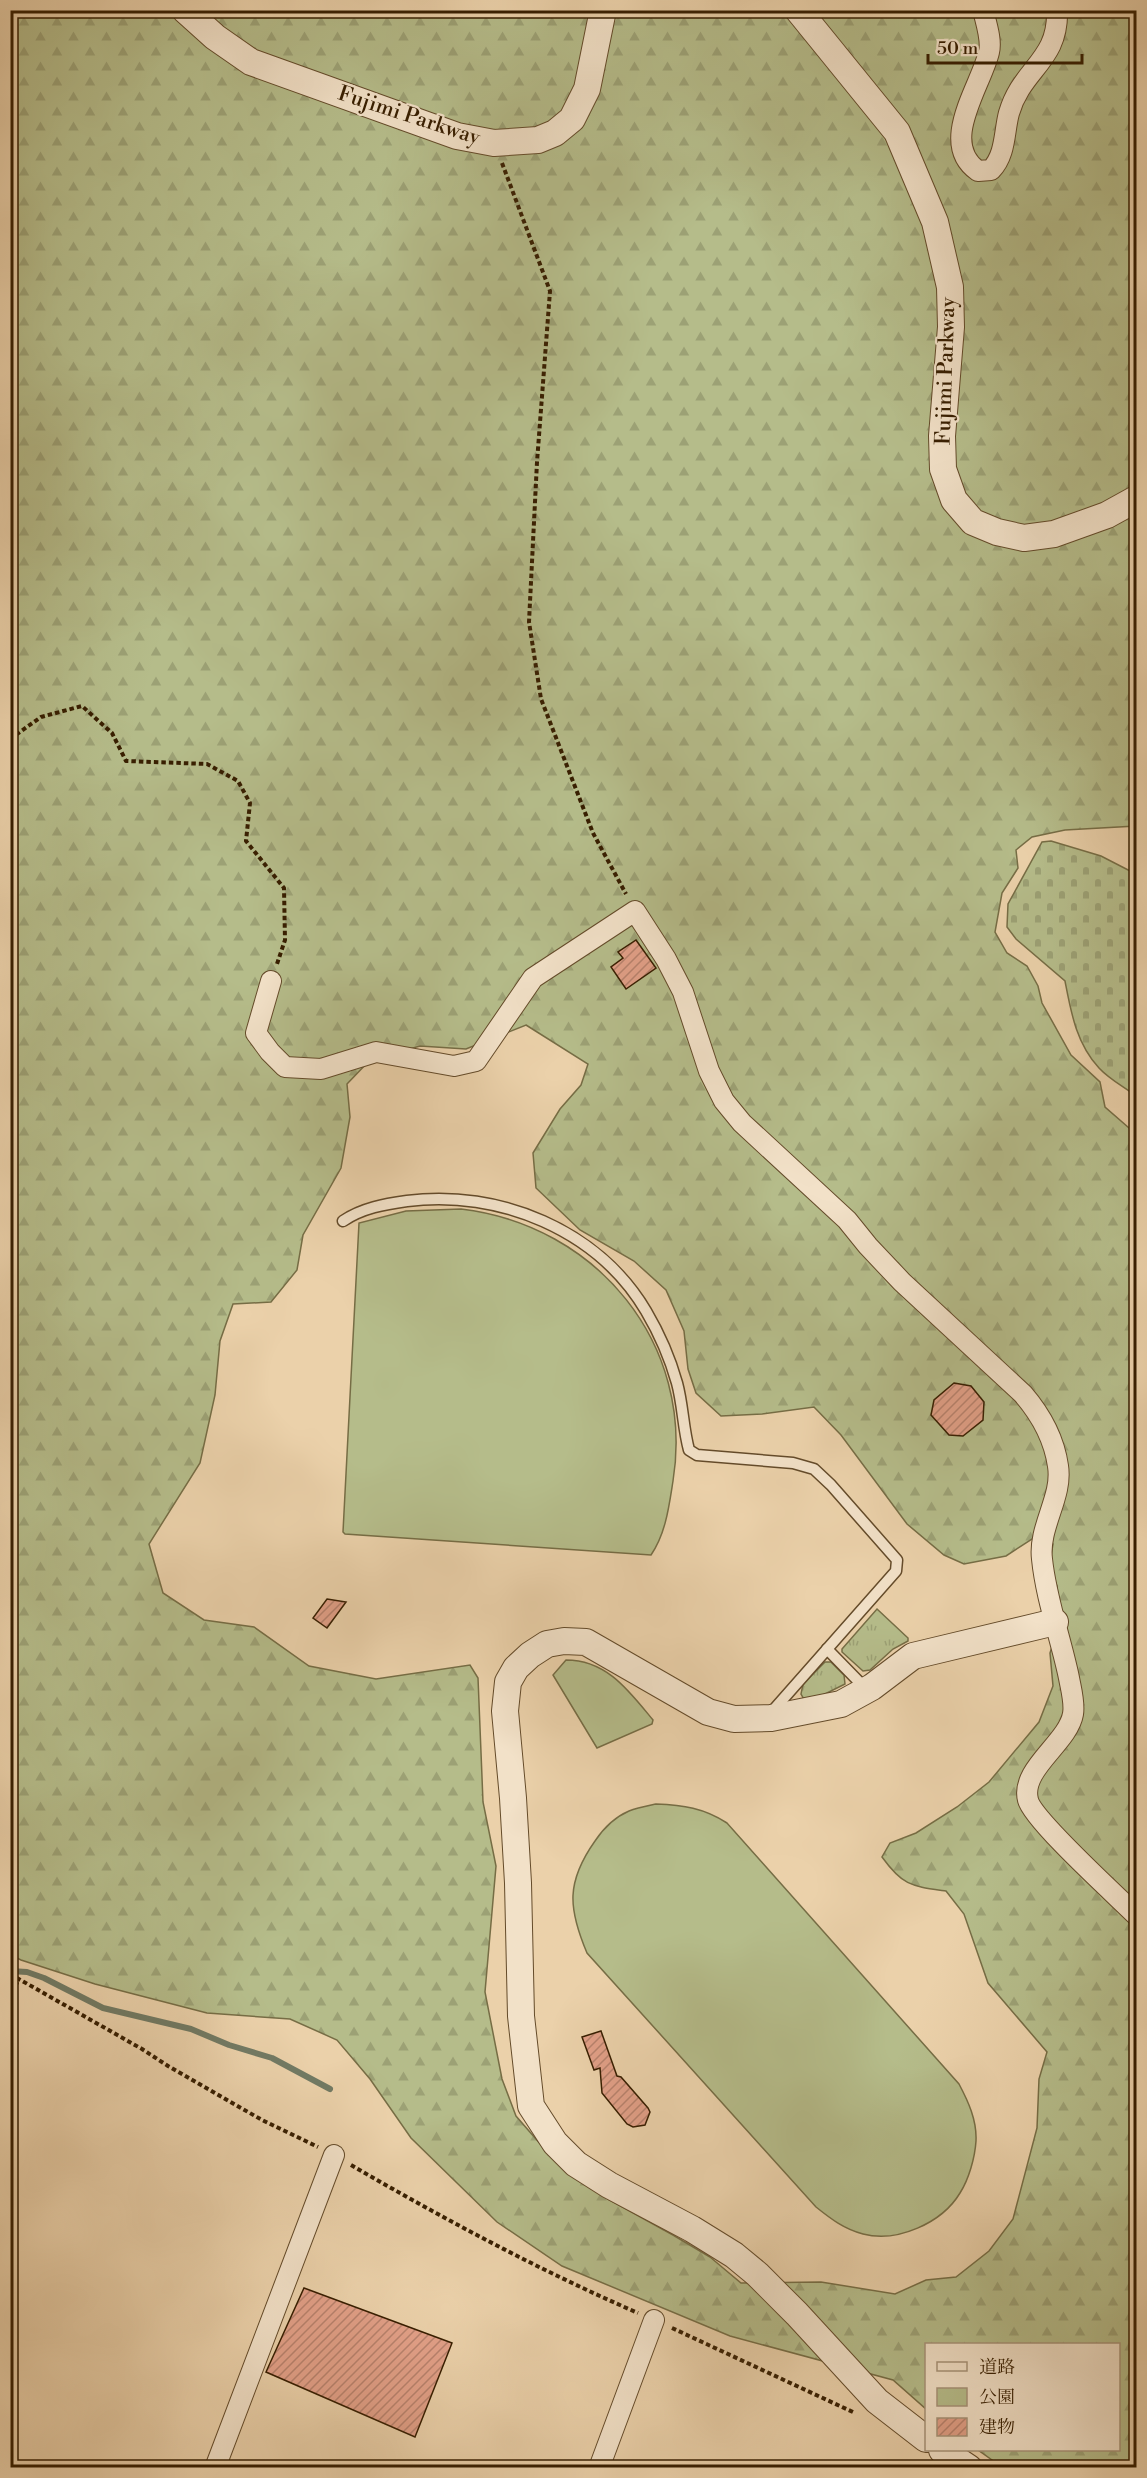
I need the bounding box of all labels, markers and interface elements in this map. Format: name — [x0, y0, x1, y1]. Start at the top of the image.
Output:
scale bar — [928, 27, 1082, 65]
text: 50 m — [937, 37, 979, 60]
street label: Fujimi Parkway — [335, 81, 484, 151]
street label: Fujimi Parkway — [930, 296, 962, 445]
legend — [925, 2343, 1120, 2451]
text: 道路 — [979, 2356, 1015, 2379]
text: 公園 — [979, 2386, 1015, 2409]
text: 建物 — [979, 2416, 1015, 2439]

